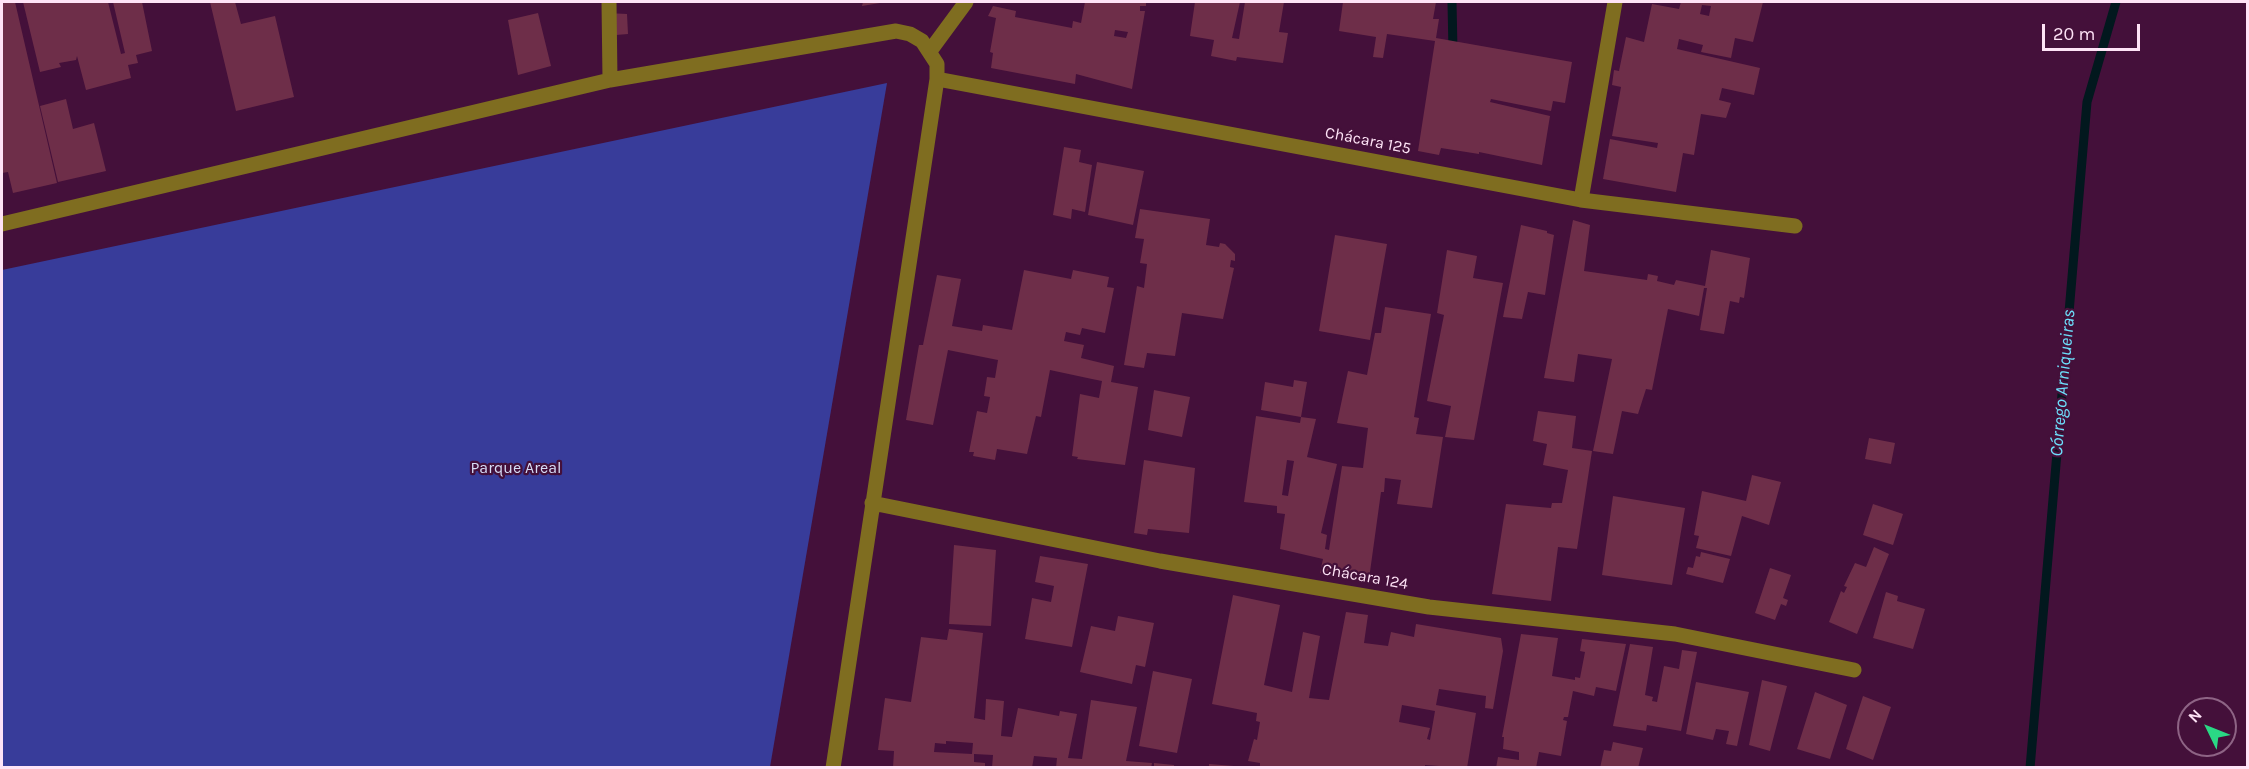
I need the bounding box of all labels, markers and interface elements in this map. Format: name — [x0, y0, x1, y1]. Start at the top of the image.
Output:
scale bar — [2045, 12, 2142, 50]
text: 20 m — [2053, 23, 2095, 45]
street label: Chácara 125 — [1323, 123, 1413, 159]
water label: Córrego Arniqueiras — [2046, 309, 2080, 457]
park label: Parque Areal — [471, 458, 561, 478]
street label: Chácara 124 — [1320, 560, 1410, 594]
north arrow — [2177, 697, 2237, 757]
text: N — [2184, 705, 2206, 726]

